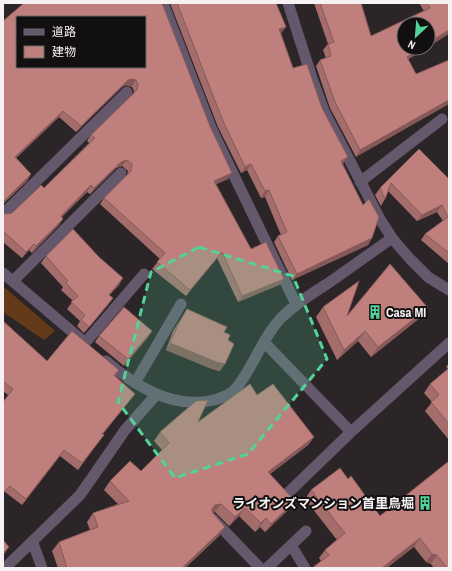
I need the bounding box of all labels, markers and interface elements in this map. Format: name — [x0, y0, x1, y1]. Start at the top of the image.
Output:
legend — [16, 16, 146, 68]
north arrow — [396, 16, 436, 56]
text: 道路 — [52, 24, 76, 40]
text: N — [406, 37, 418, 53]
text: 建物 — [52, 44, 76, 60]
building icon: Casa MI — [367, 304, 383, 320]
place label: Casa MI — [386, 304, 426, 321]
place label: ライオンズマンション首里鳥堀 — [232, 495, 414, 512]
building icon: ライオンズマンション首里鳥堀 — [417, 495, 433, 511]

